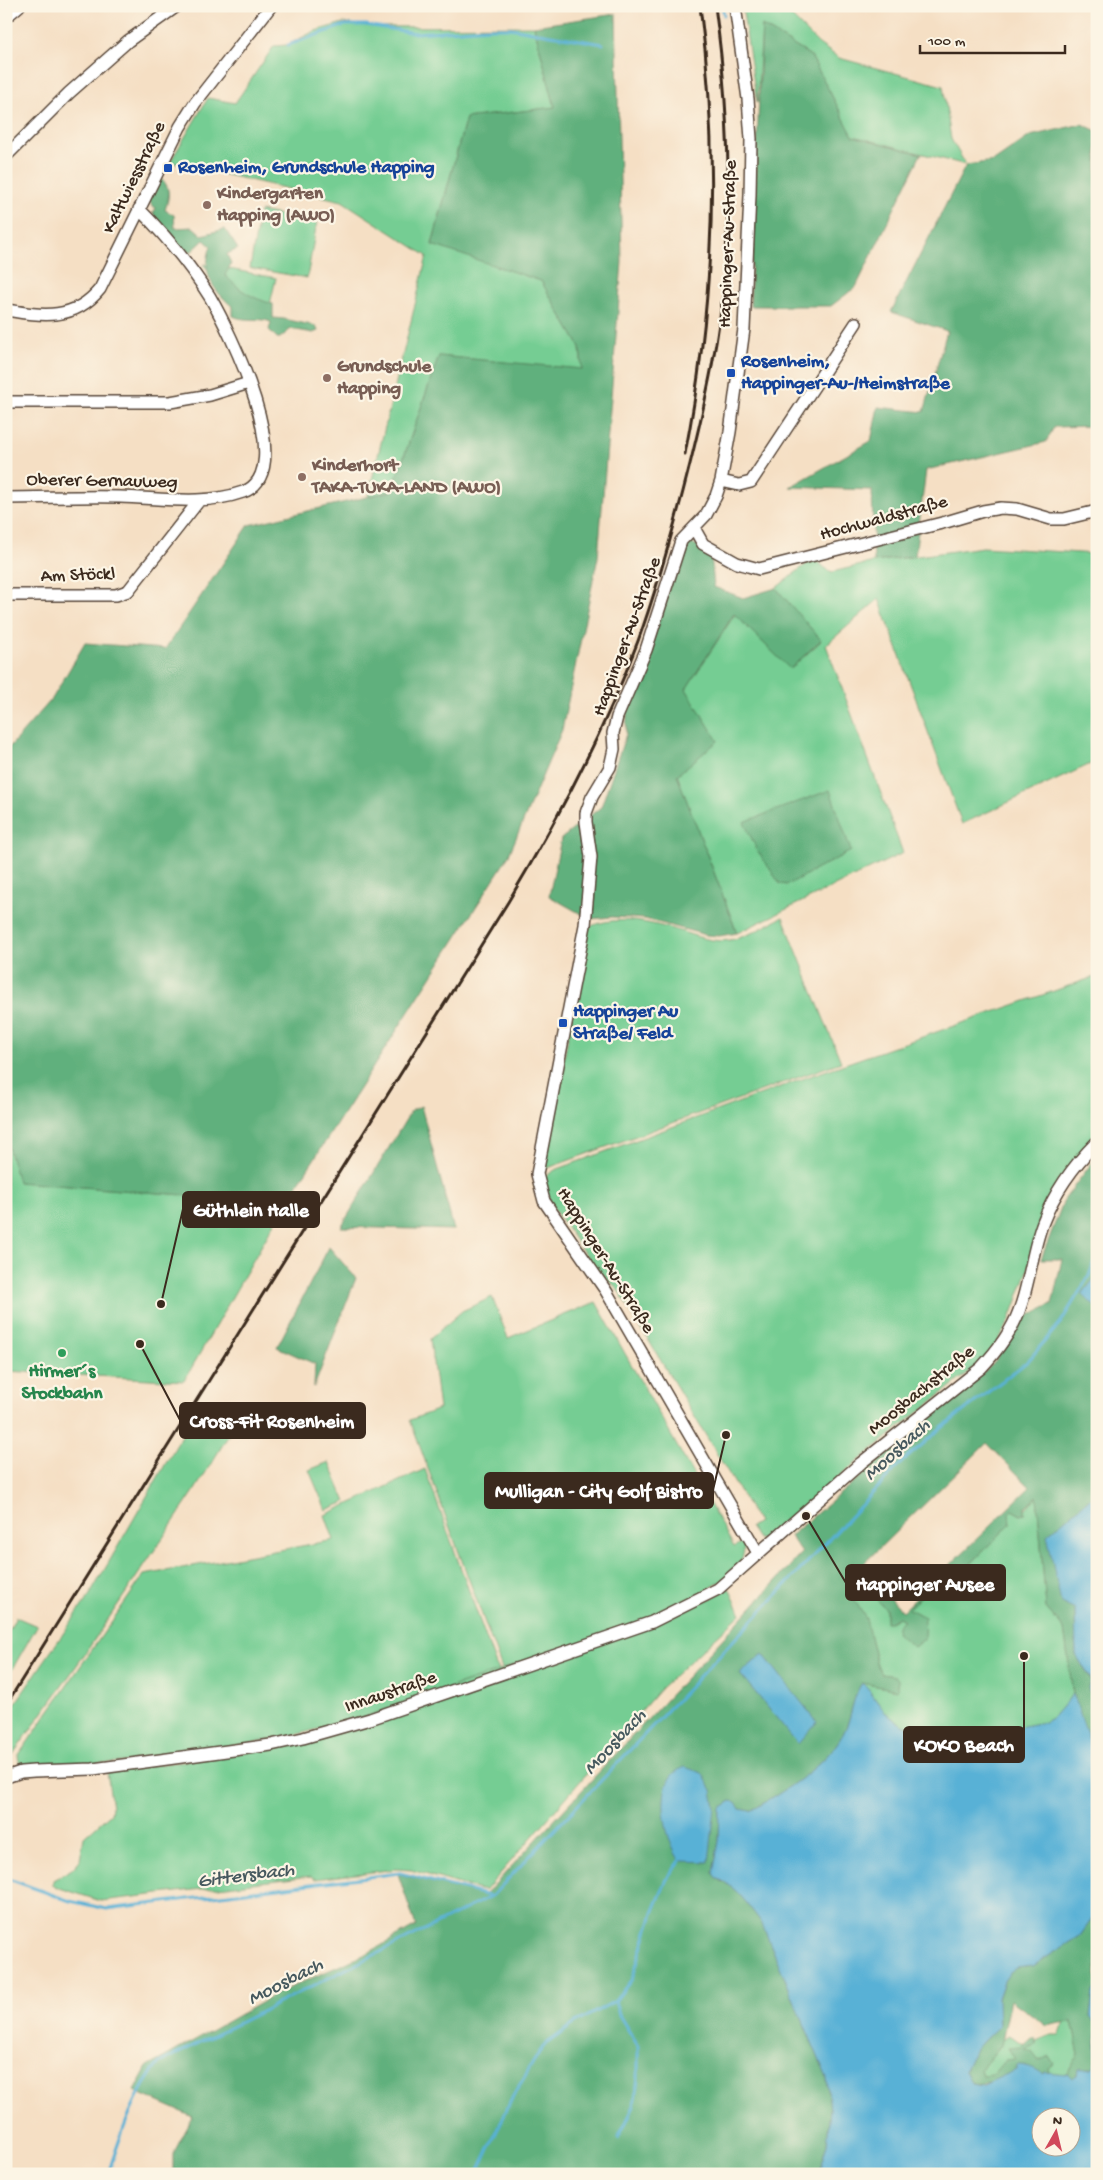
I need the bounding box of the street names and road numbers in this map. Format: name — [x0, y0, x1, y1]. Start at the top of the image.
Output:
street label: Kaltwiesstraße — [98, 118, 172, 238]
street label: Happinger-Au-Straße — [715, 160, 743, 328]
street label: Oberer Gernauweg — [26, 469, 178, 495]
street label: Hochwaldstraße — [818, 491, 951, 547]
street label: Happinger-Au-Straße — [588, 554, 668, 720]
street label: Am Stöckl — [40, 563, 116, 589]
street label: Happinger-Au-Straße — [551, 1184, 659, 1338]
street label: Moosbachstraße — [864, 1341, 980, 1441]
street label: Innaustraße — [342, 1667, 440, 1719]

